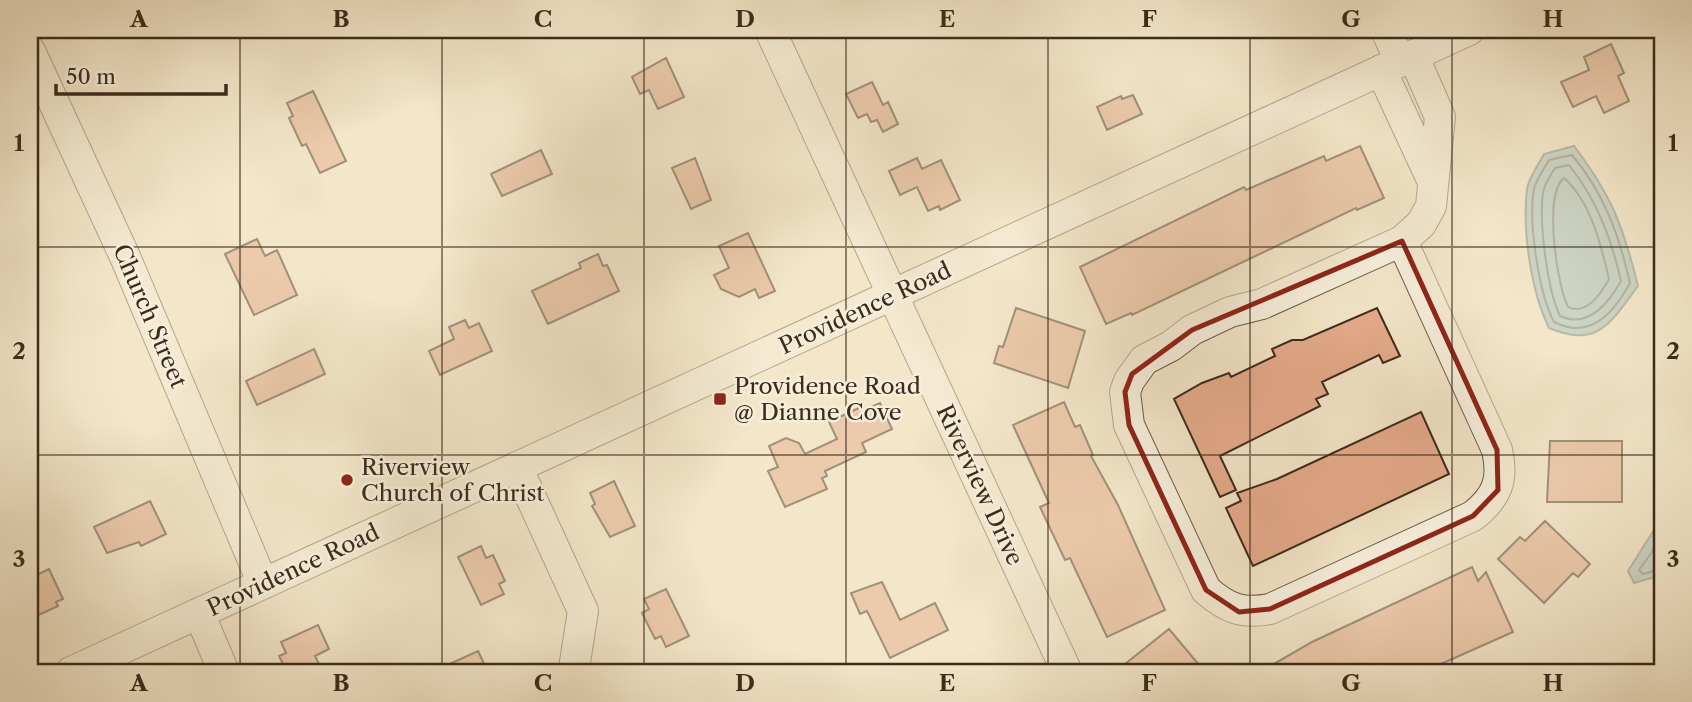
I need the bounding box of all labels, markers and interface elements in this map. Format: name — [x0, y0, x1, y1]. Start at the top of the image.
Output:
text: A — [129, 5, 149, 33]
text: B — [332, 5, 350, 33]
text: C — [534, 5, 552, 33]
text: D — [735, 5, 755, 33]
text: E — [939, 5, 955, 33]
text: F — [1141, 5, 1157, 33]
text: G — [1341, 5, 1361, 33]
text: H — [1543, 5, 1564, 33]
scale bar — [56, 52, 226, 96]
text: 50 m — [66, 64, 116, 89]
text: 1 — [14, 129, 25, 157]
text: 1 — [1668, 129, 1679, 157]
street label: Church Street — [107, 240, 193, 392]
street label: Providence Road — [774, 256, 956, 360]
text: 2 — [12, 337, 26, 365]
text: 2 — [1666, 337, 1680, 365]
place label: Providence Road @ Dianne Cove — [734, 372, 921, 426]
marker: Providence Road @ Dianne Cove — [712, 391, 728, 407]
street label: Riverview Drive — [931, 400, 1029, 570]
place label: Riverview Church of Christ — [361, 453, 544, 507]
marker: Riverview Church of Christ — [339, 472, 355, 488]
street label: Providence Road — [202, 518, 384, 622]
text: 3 — [13, 545, 26, 573]
text: 3 — [1667, 545, 1680, 573]
text: A — [129, 669, 149, 697]
text: B — [332, 669, 350, 697]
text: C — [534, 669, 552, 697]
text: D — [735, 669, 755, 697]
text: E — [939, 669, 955, 697]
text: F — [1141, 669, 1157, 697]
text: G — [1341, 669, 1361, 697]
text: H — [1543, 669, 1564, 697]

